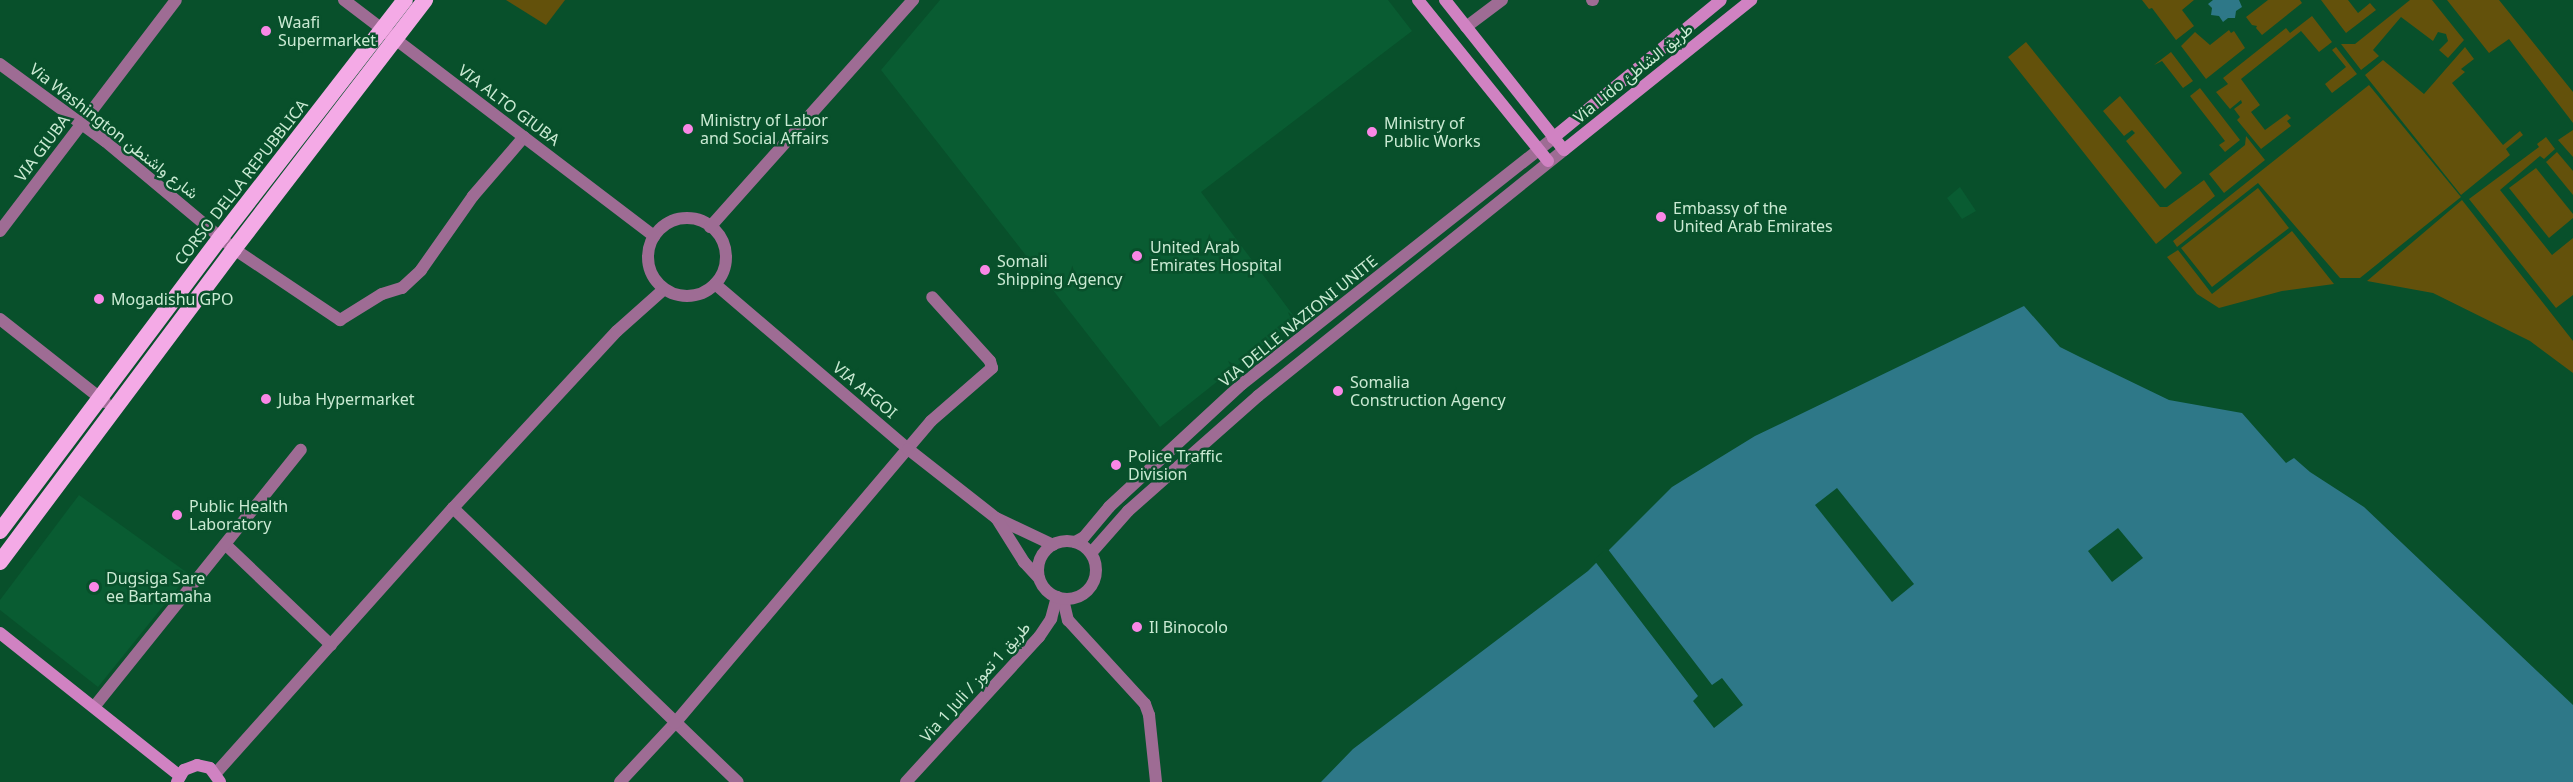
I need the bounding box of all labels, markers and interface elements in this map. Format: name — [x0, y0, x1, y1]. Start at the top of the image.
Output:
place label: Waafi Supermarket — [278, 12, 376, 50]
street label: Via Lido طريق الشاطئ — [1569, 19, 1697, 127]
marker: Waafi Supermarket — [259, 24, 273, 38]
street label: Via Washington شارع واشنطن — [26, 59, 202, 203]
street label: VIA ALTO GIUBA — [454, 61, 564, 149]
street label: CORSO DELLA REPUBBLICA — [170, 95, 312, 269]
place label: Ministry of Labor and Social Affairs — [700, 110, 829, 148]
street label: VIA GIUBA — [11, 111, 73, 185]
place label: Ministry of Public Works — [1384, 113, 1481, 151]
marker: Ministry of Labor and Social Affairs — [681, 122, 695, 136]
marker: Ministry of Public Works — [1365, 125, 1379, 139]
place label: Embassy of the United Arab Emirates — [1673, 198, 1833, 236]
marker: Embassy of the United Arab Emirates — [1654, 210, 1668, 224]
place label: United Arab Emirates Hospital — [1150, 237, 1282, 275]
marker: United Arab Emirates Hospital — [1128, 247, 1146, 265]
place label: Somali Shipping Agency — [997, 251, 1122, 289]
street label: VIA DELLE NAZIONI UNITE — [1215, 251, 1381, 391]
marker: Somali Shipping Agency — [978, 263, 992, 277]
place label: Mogadishu GPO — [111, 289, 233, 309]
marker: Mogadishu GPO — [92, 292, 106, 306]
street label: VIA AFGOI — [829, 358, 901, 422]
place label: Somalia Construction Agency — [1350, 372, 1506, 410]
marker: Somalia Construction Agency — [1331, 384, 1345, 398]
place label: Juba Hypermarket — [278, 389, 415, 409]
marker: Juba Hypermarket — [259, 392, 273, 406]
place label: Police Traffic Division — [1128, 446, 1223, 484]
marker: Police Traffic Division — [1109, 458, 1123, 472]
place label: Public Health Laboratory — [189, 496, 288, 534]
marker: Public Health Laboratory — [170, 508, 184, 522]
place label: Dugsiga Sare ee Bartamaha — [106, 568, 212, 606]
marker: Dugsiga Sare ee Bartamaha — [87, 580, 101, 594]
place label: Il Binocolo — [1149, 617, 1228, 637]
street label: Via 1 Juli / طريق 1 تموز — [916, 618, 1034, 746]
marker: Il Binocolo — [1130, 620, 1144, 634]

